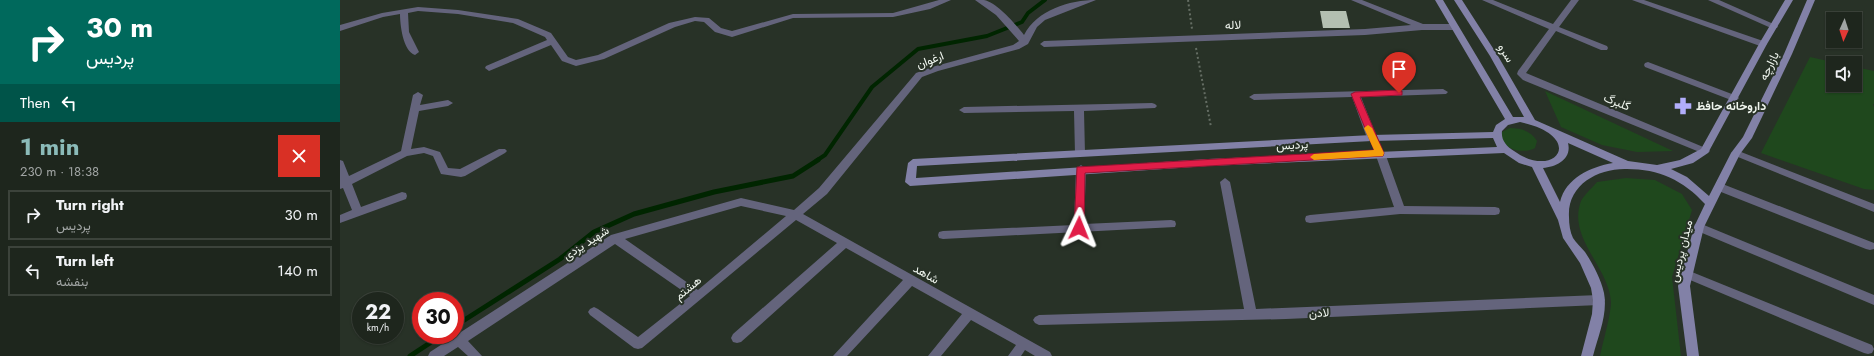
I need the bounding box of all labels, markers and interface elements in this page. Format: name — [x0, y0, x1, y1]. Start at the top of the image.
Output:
text: 30 m — [86, 7, 153, 48]
north arrow — [1826, 12, 1862, 48]
map controls — [1826, 12, 1862, 92]
icon: right — [20, 16, 72, 68]
street label: لاله — [1224, 16, 1242, 34]
street label: سرو — [1493, 40, 1519, 66]
text: پردیس — [86, 45, 134, 71]
street label: ارغوان — [913, 46, 947, 74]
street label: بازارچه — [1754, 48, 1784, 84]
pin — [1382, 52, 1416, 93]
button: sound — [1826, 56, 1862, 92]
icon: arrive — [1388, 58, 1410, 80]
street label: گلبرگ — [1601, 89, 1633, 115]
text: Then — [20, 92, 50, 114]
icon: left — [58, 92, 80, 114]
pharmacy icon: داروخانه حافظ — [1673, 96, 1693, 116]
place label: داروخانه حافظ — [1696, 97, 1766, 115]
text: 1 min — [20, 129, 80, 164]
button: close — [278, 135, 320, 177]
street label: پردیس — [1275, 135, 1309, 155]
text: 230 m · 18:38 — [20, 162, 99, 181]
text: Turn right — [56, 194, 124, 216]
icon: right — [22, 204, 44, 226]
text: 30 m — [285, 204, 318, 226]
position arrow — [1058, 207, 1100, 249]
text: پردیس — [56, 216, 91, 235]
street label: میدان پردیس — [1665, 218, 1697, 284]
street label: شهید یزدی — [559, 221, 613, 265]
text: Turn left — [56, 250, 114, 272]
street label: شاهد — [910, 259, 942, 289]
icon: left — [22, 260, 44, 282]
text: 140 m — [277, 260, 318, 282]
street label: هشتم — [671, 271, 705, 305]
text: بنفشه — [56, 272, 88, 291]
speed limit sign: 30 — [412, 292, 464, 344]
text: 22 — [365, 298, 391, 327]
street label: لادن — [1308, 303, 1330, 323]
text: km/h — [367, 320, 389, 335]

